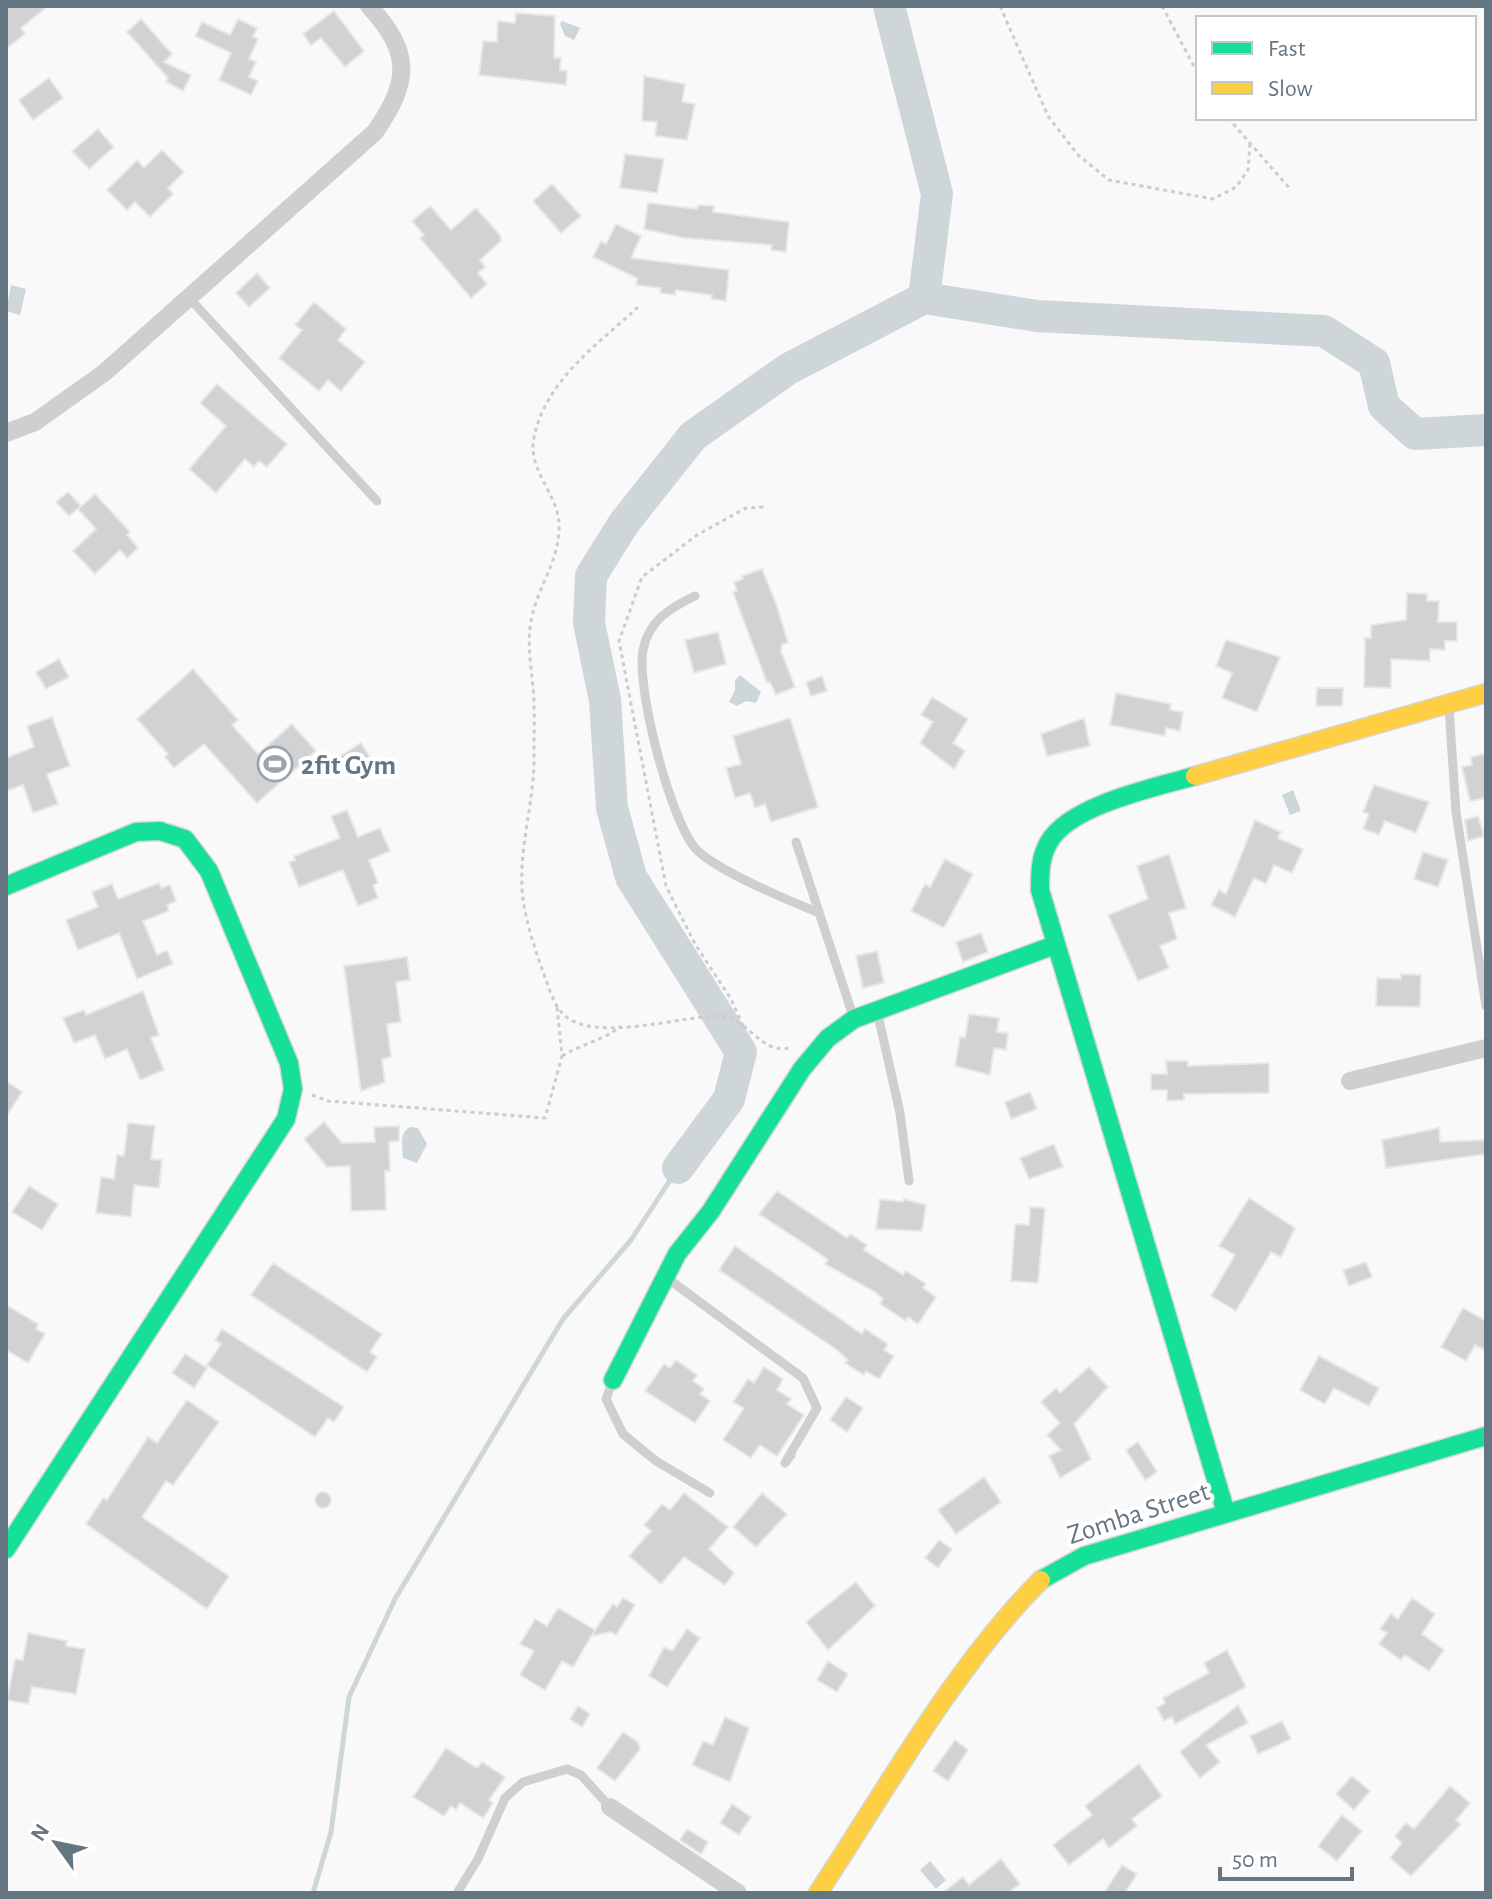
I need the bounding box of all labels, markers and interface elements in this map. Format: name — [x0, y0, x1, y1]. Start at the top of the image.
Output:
legend — [1196, 16, 1476, 120]
text: Fast — [1268, 37, 1306, 61]
text: Slow — [1268, 77, 1313, 101]
sports icon: 2fit Gym — [256, 745, 294, 783]
place label: 2fit Gym — [301, 752, 396, 780]
street label: Zomba Street — [1064, 1478, 1213, 1550]
north arrow — [16, 1803, 96, 1883]
text: N — [27, 1820, 53, 1845]
scale bar — [1220, 1831, 1352, 1881]
text: 50 m — [1232, 1848, 1278, 1872]

